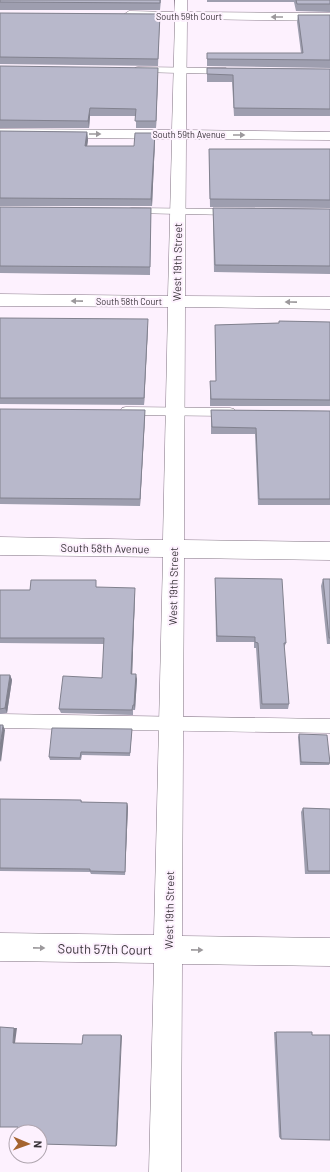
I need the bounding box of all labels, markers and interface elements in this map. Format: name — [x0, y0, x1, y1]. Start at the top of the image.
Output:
street label: South 59th Court — [156, 11, 222, 22]
one-way arrow — [270, 14, 283, 20]
street label: South 59th Avenue — [153, 129, 226, 140]
one-way arrow — [89, 131, 102, 137]
one-way arrow — [233, 132, 246, 138]
street label: West 19th Street — [170, 223, 184, 301]
street label: South 58th Court — [96, 296, 162, 307]
one-way arrow — [71, 297, 83, 304]
one-way arrow — [285, 299, 297, 306]
street label: South 58th Avenue — [60, 541, 150, 555]
street label: West 19th Street — [166, 547, 180, 625]
street label: West 19th Street — [162, 871, 176, 949]
street label: South 57th Court — [58, 940, 152, 958]
one-way arrow — [33, 945, 46, 951]
one-way arrow — [191, 947, 204, 953]
north arrow — [8, 1124, 48, 1164]
text: N — [32, 1140, 45, 1148]

